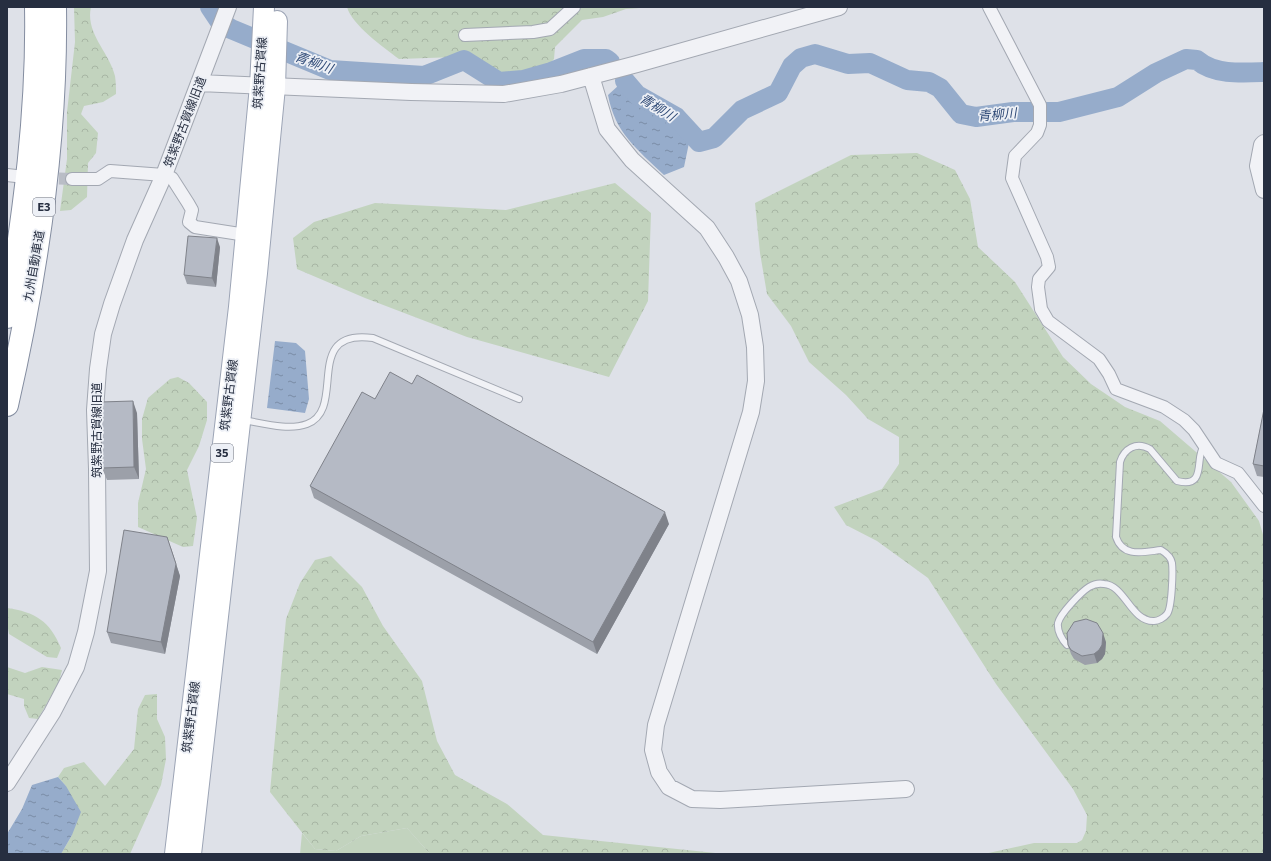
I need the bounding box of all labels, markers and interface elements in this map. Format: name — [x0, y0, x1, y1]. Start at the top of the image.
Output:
street label: 筑紫野古賀線 — [250, 37, 268, 109]
water label: 青柳川 — [293, 48, 337, 77]
street label: 筑紫野古賀線旧道 — [160, 74, 208, 169]
water label: 青柳川 — [637, 90, 680, 125]
water label: 青柳川 — [977, 104, 1019, 124]
road number: E3 — [33, 198, 55, 216]
street label: 九州自動車道 — [20, 229, 46, 303]
street label: 筑紫野古賀線 — [217, 358, 239, 431]
street label: 筑紫野古賀線旧道 — [89, 382, 103, 478]
road number: 35 — [211, 444, 233, 462]
street label: 筑紫野古賀線 — [179, 680, 201, 753]

